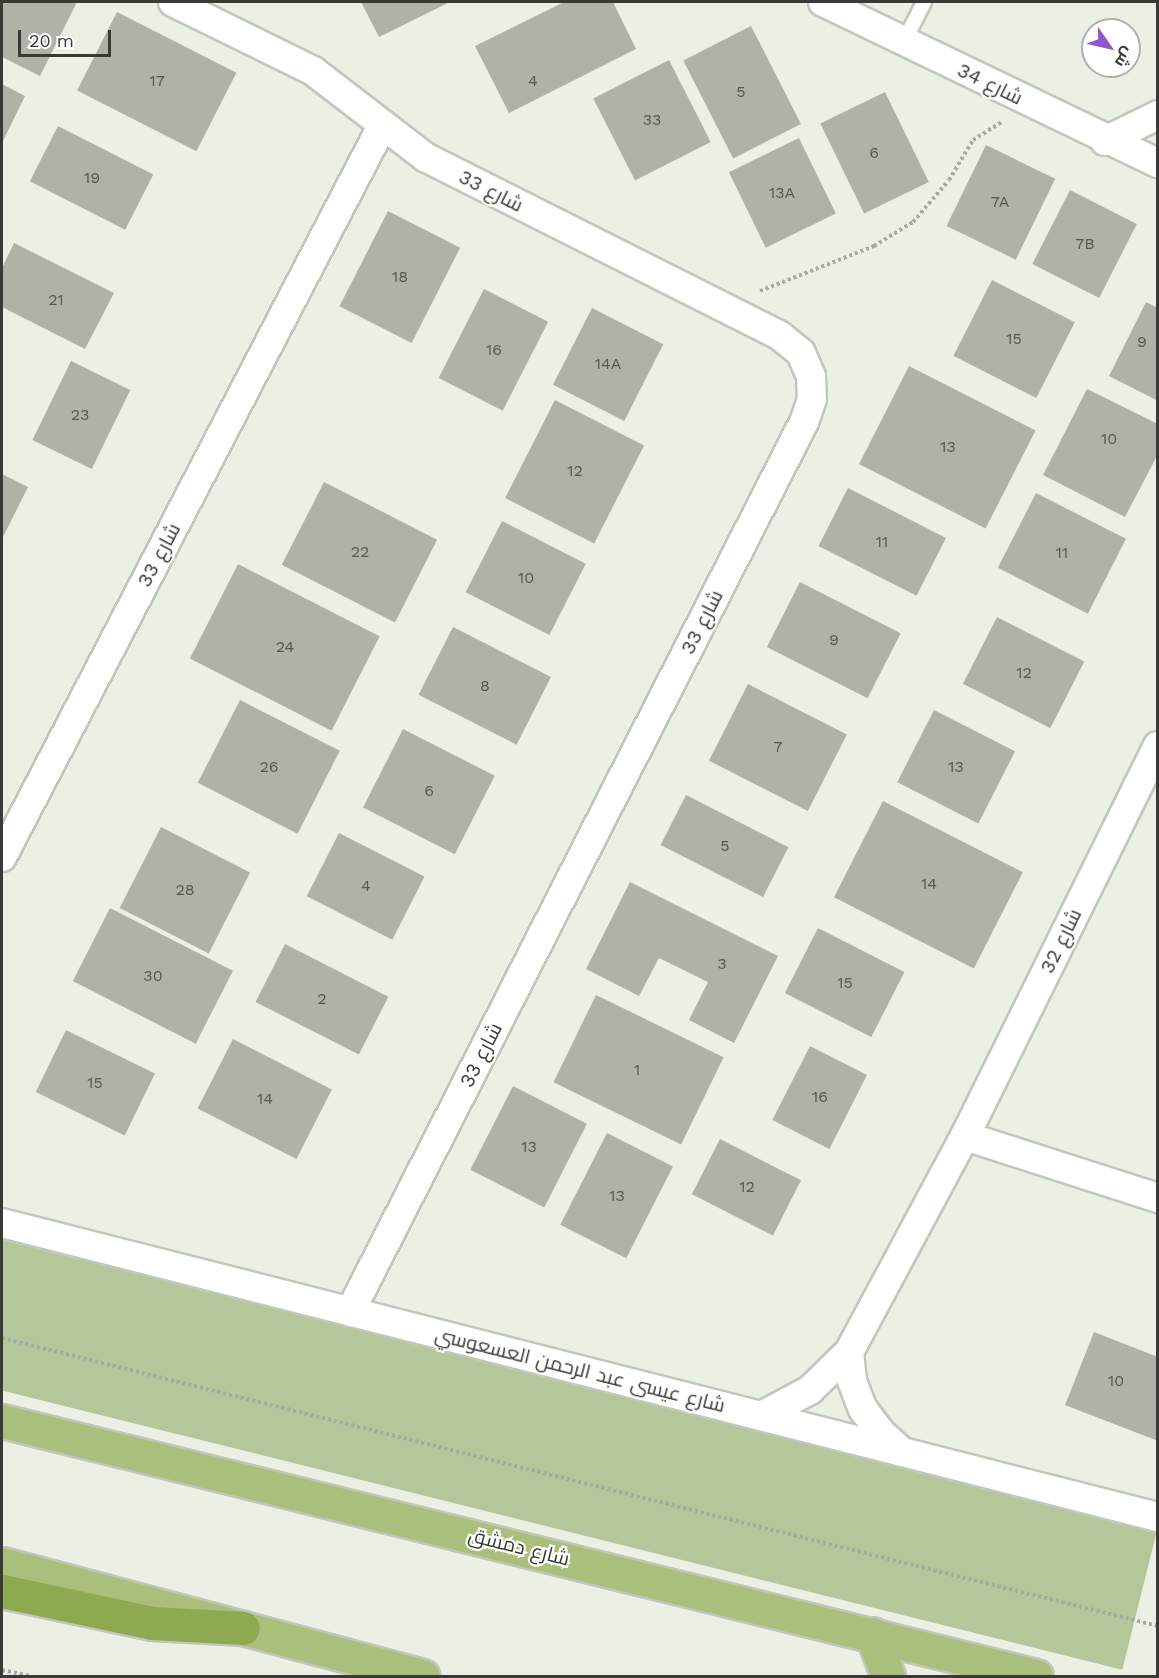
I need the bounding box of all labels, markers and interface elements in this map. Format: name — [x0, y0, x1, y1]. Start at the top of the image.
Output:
scale bar — [21, 18, 114, 56]
north arrow — [1081, 18, 1141, 78]
text: 20 m — [29, 30, 74, 51]
text: ش — [1111, 43, 1138, 71]
street label: شارع 34 — [954, 58, 1026, 110]
house number: 17 — [149, 71, 165, 91]
house number: 4 — [528, 71, 538, 91]
house number: 5 — [736, 82, 746, 102]
house number: 33 — [643, 110, 661, 130]
house number: 6 — [869, 143, 879, 163]
street label: شارع 33 — [455, 165, 527, 217]
house number: 19 — [84, 168, 100, 188]
house number: 13A — [769, 183, 795, 203]
house number: 7A — [991, 192, 1009, 212]
house number: 7B — [1075, 234, 1095, 254]
house number: 18 — [392, 267, 408, 287]
house number: 21 — [48, 290, 64, 310]
house number: 15 — [1006, 329, 1022, 349]
house number: 9 — [1137, 332, 1147, 352]
house number: 16 — [486, 340, 502, 360]
house number: 14A — [595, 354, 621, 374]
house number: 23 — [71, 405, 89, 425]
house number: 10 — [1101, 429, 1117, 449]
house number: 13 — [940, 437, 956, 457]
house number: 12 — [567, 461, 583, 481]
street label: شارع 33 — [132, 519, 186, 591]
house number: 11 — [876, 532, 888, 552]
house number: 22 — [351, 542, 369, 562]
house number: 11 — [1056, 543, 1068, 563]
house number: 10 — [518, 568, 534, 588]
street label: شارع 33 — [676, 586, 728, 658]
house number: 9 — [829, 630, 839, 650]
house number: 24 — [276, 637, 294, 657]
house number: 12 — [1016, 663, 1032, 683]
house number: 8 — [480, 676, 490, 696]
house number: 7 — [774, 737, 782, 757]
house number: 26 — [259, 757, 279, 777]
house number: 13 — [948, 757, 964, 777]
house number: 6 — [424, 781, 434, 801]
house number: 5 — [720, 836, 730, 856]
house number: 14 — [921, 874, 937, 894]
house number: 4 — [361, 876, 371, 896]
house number: 28 — [175, 880, 195, 900]
street label: شارع 32 — [1035, 905, 1087, 977]
house number: 3 — [717, 954, 727, 974]
house number: 30 — [143, 966, 163, 986]
house number: 15 — [837, 973, 853, 993]
house number: 2 — [317, 989, 327, 1009]
street label: شارع 33 — [455, 1019, 507, 1091]
house number: 1 — [634, 1060, 640, 1080]
house number: 15 — [87, 1073, 103, 1093]
house number: 16 — [812, 1087, 828, 1107]
house number: 14 — [257, 1089, 273, 1109]
house number: 13 — [521, 1137, 537, 1157]
house number: 12 — [739, 1177, 755, 1197]
house number: 13 — [609, 1186, 625, 1206]
street label: شارع عيسى عبد الرحمن العسعوسي — [433, 1322, 727, 1418]
house number: 10 — [1108, 1371, 1124, 1391]
street label: شارع دمشق — [466, 1523, 572, 1571]

